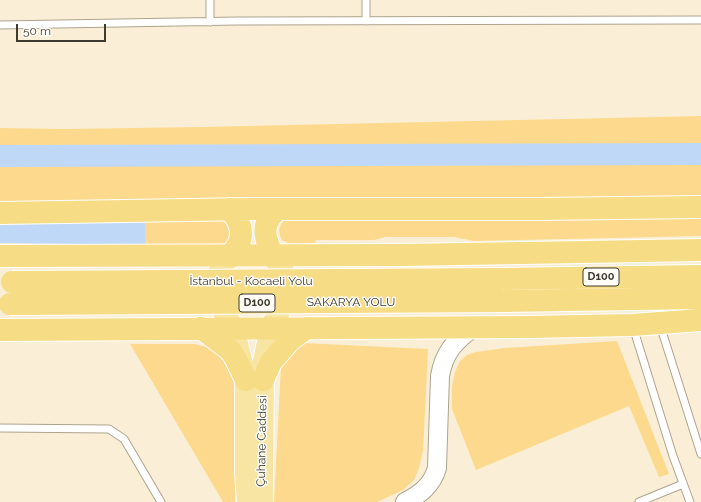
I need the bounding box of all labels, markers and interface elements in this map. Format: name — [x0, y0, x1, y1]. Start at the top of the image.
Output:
scale bar — [18, 16, 108, 42]
text: 50 m — [23, 24, 51, 38]
road number: D100 — [583, 268, 619, 286]
street label: İstanbul - Kocaeli Yolu — [189, 274, 313, 288]
road number: D100 — [239, 294, 275, 312]
street label: SAKARYA YOLU — [307, 295, 395, 309]
street label: Çuhane Caddesi — [254, 395, 270, 487]

